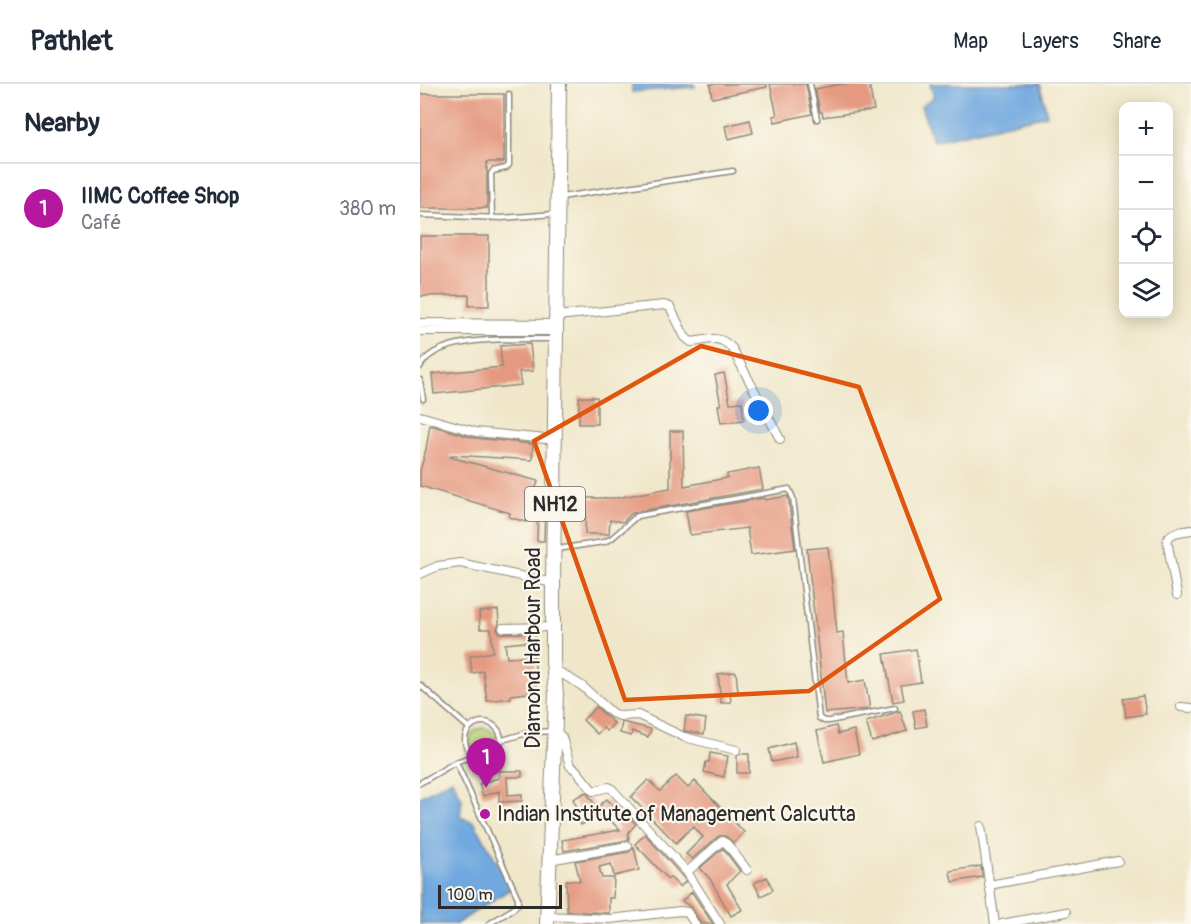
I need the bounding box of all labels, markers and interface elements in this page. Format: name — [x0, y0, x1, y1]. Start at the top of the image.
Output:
text: Pathlet — [30, 24, 113, 59]
text: Map — [953, 28, 988, 55]
text: Layers — [1021, 28, 1079, 55]
text: Share — [1112, 28, 1161, 55]
map controls — [1119, 102, 1173, 318]
button: + — [1119, 102, 1173, 156]
text: Nearby — [24, 107, 100, 139]
button: − — [1119, 156, 1173, 210]
text: IIMC Coffee Shop — [81, 182, 239, 210]
text: 1 — [40, 196, 47, 221]
text: 380 m — [339, 196, 396, 221]
text: Café — [81, 210, 121, 235]
button: locate — [1119, 210, 1173, 264]
button: layers — [1119, 264, 1173, 318]
your location — [744, 396, 773, 425]
road number: NH12 — [525, 487, 585, 521]
street label: Diamond Harbour Road — [520, 547, 547, 749]
pin: 1 — [466, 738, 506, 788]
place label: Indian Institute of Management Calcutta — [497, 801, 856, 828]
marker: Indian Institute of Management Calcutta — [478, 807, 492, 821]
scale bar — [438, 882, 562, 910]
text: 100 m — [447, 885, 493, 905]

